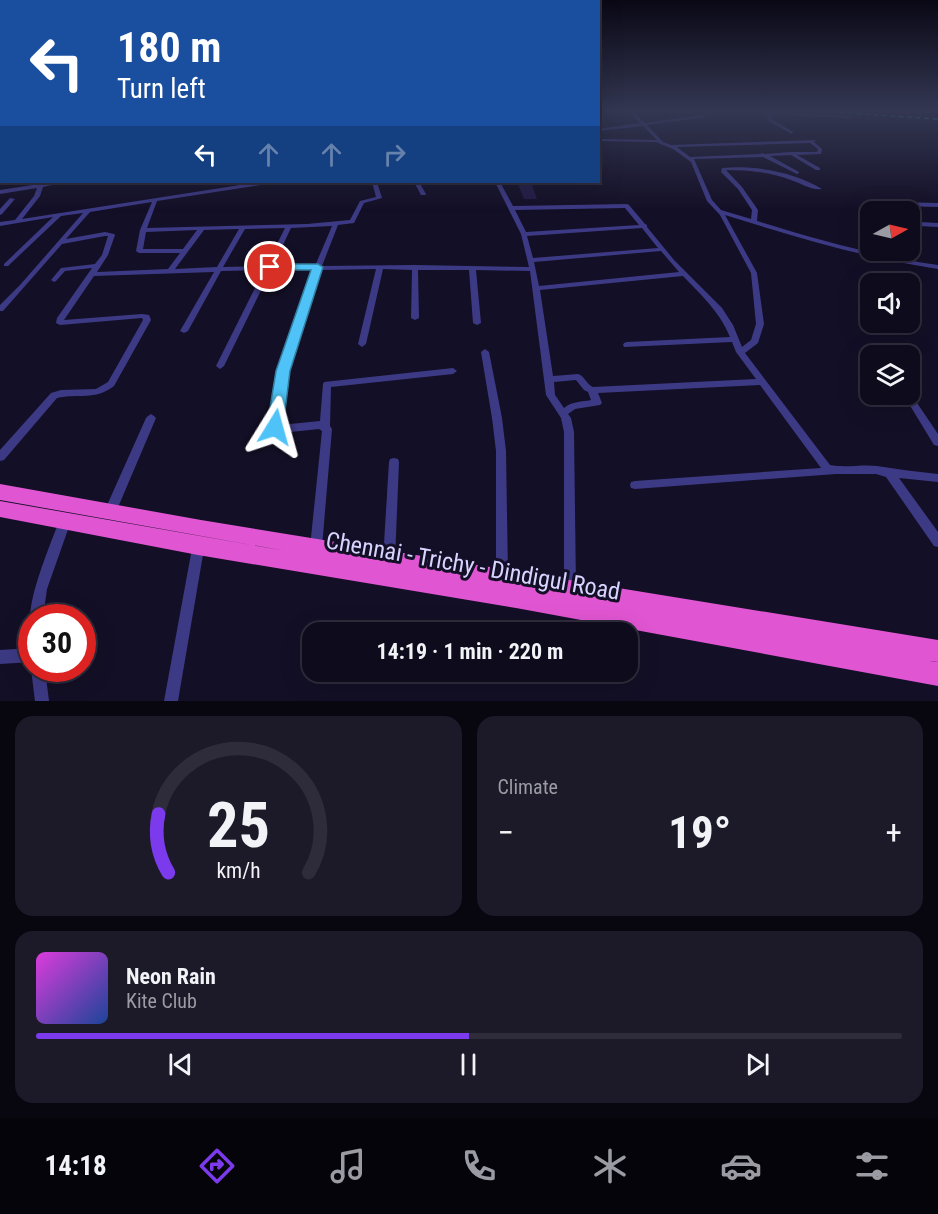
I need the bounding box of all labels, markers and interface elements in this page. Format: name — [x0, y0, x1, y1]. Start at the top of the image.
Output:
text: 180 m — [117, 23, 222, 72]
icon: left — [18, 24, 96, 102]
text: Turn left — [117, 73, 206, 105]
icon: left — [189, 138, 222, 171]
icon: ahead — [252, 138, 285, 171]
icon: ahead — [315, 138, 348, 171]
icon: right — [378, 138, 411, 171]
north arrow — [860, 201, 920, 261]
map controls — [860, 201, 920, 405]
pin — [244, 241, 295, 292]
icon: arrive — [253, 250, 286, 283]
button: sound — [860, 273, 920, 333]
button: layers — [860, 345, 920, 405]
position arrow — [243, 395, 307, 459]
street label: Chennai - Trichy - Dindigul Road — [324, 526, 622, 606]
speed limit sign: 30 — [18, 604, 96, 682]
text: 14:19 · 1 min · 220 m — [377, 639, 563, 664]
text: Climate — [498, 775, 558, 799]
text: 25 — [207, 789, 270, 862]
text: 19° — [668, 806, 731, 859]
text: − — [498, 813, 514, 852]
text: + — [886, 813, 902, 852]
text: km/h — [216, 858, 260, 883]
text: Neon Rain — [126, 964, 216, 989]
text: Kite Club — [126, 989, 197, 1013]
icon: previous — [164, 1048, 197, 1081]
icon: pause — [452, 1048, 485, 1081]
icon: next — [741, 1048, 774, 1081]
icon: directions — [196, 1145, 238, 1187]
icon: music — [327, 1145, 369, 1187]
icon: phone — [458, 1145, 500, 1187]
icon: climate — [589, 1145, 631, 1187]
icon: car — [720, 1145, 762, 1187]
icon: filters — [851, 1145, 893, 1187]
text: 14:18 — [45, 1150, 107, 1182]

